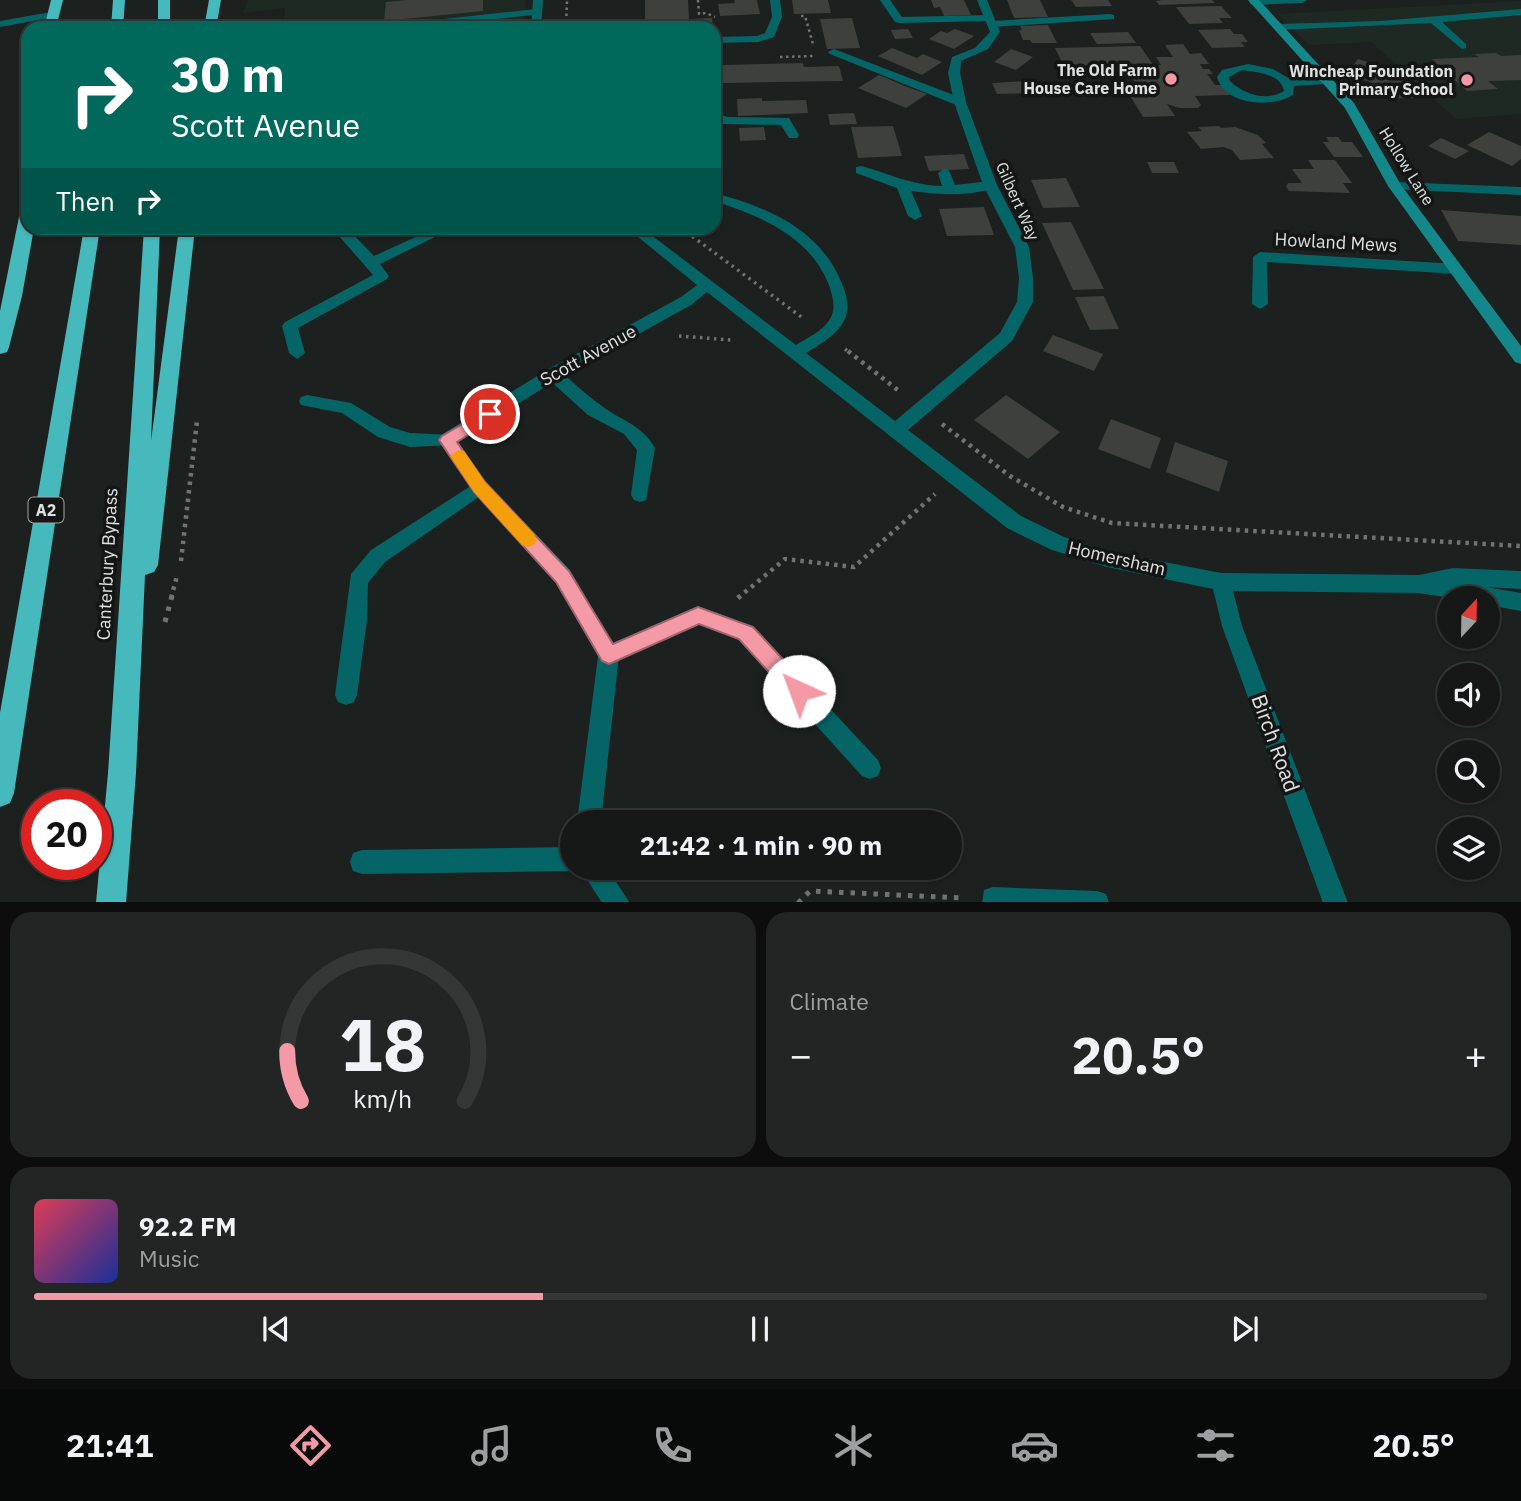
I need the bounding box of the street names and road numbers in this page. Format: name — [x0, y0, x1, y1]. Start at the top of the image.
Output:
street label: Hollow Lane — [1375, 123, 1439, 209]
street label: Gilbert Way — [992, 159, 1044, 243]
street label: Howland Mews — [1274, 227, 1398, 257]
street label: Scott Avenue — [536, 319, 640, 391]
street label: Canterbury Bypass — [92, 487, 122, 641]
road number: A2 — [28, 498, 64, 523]
street label: Homersham — [1066, 536, 1168, 580]
street label: Birch Road — [1245, 690, 1307, 796]

